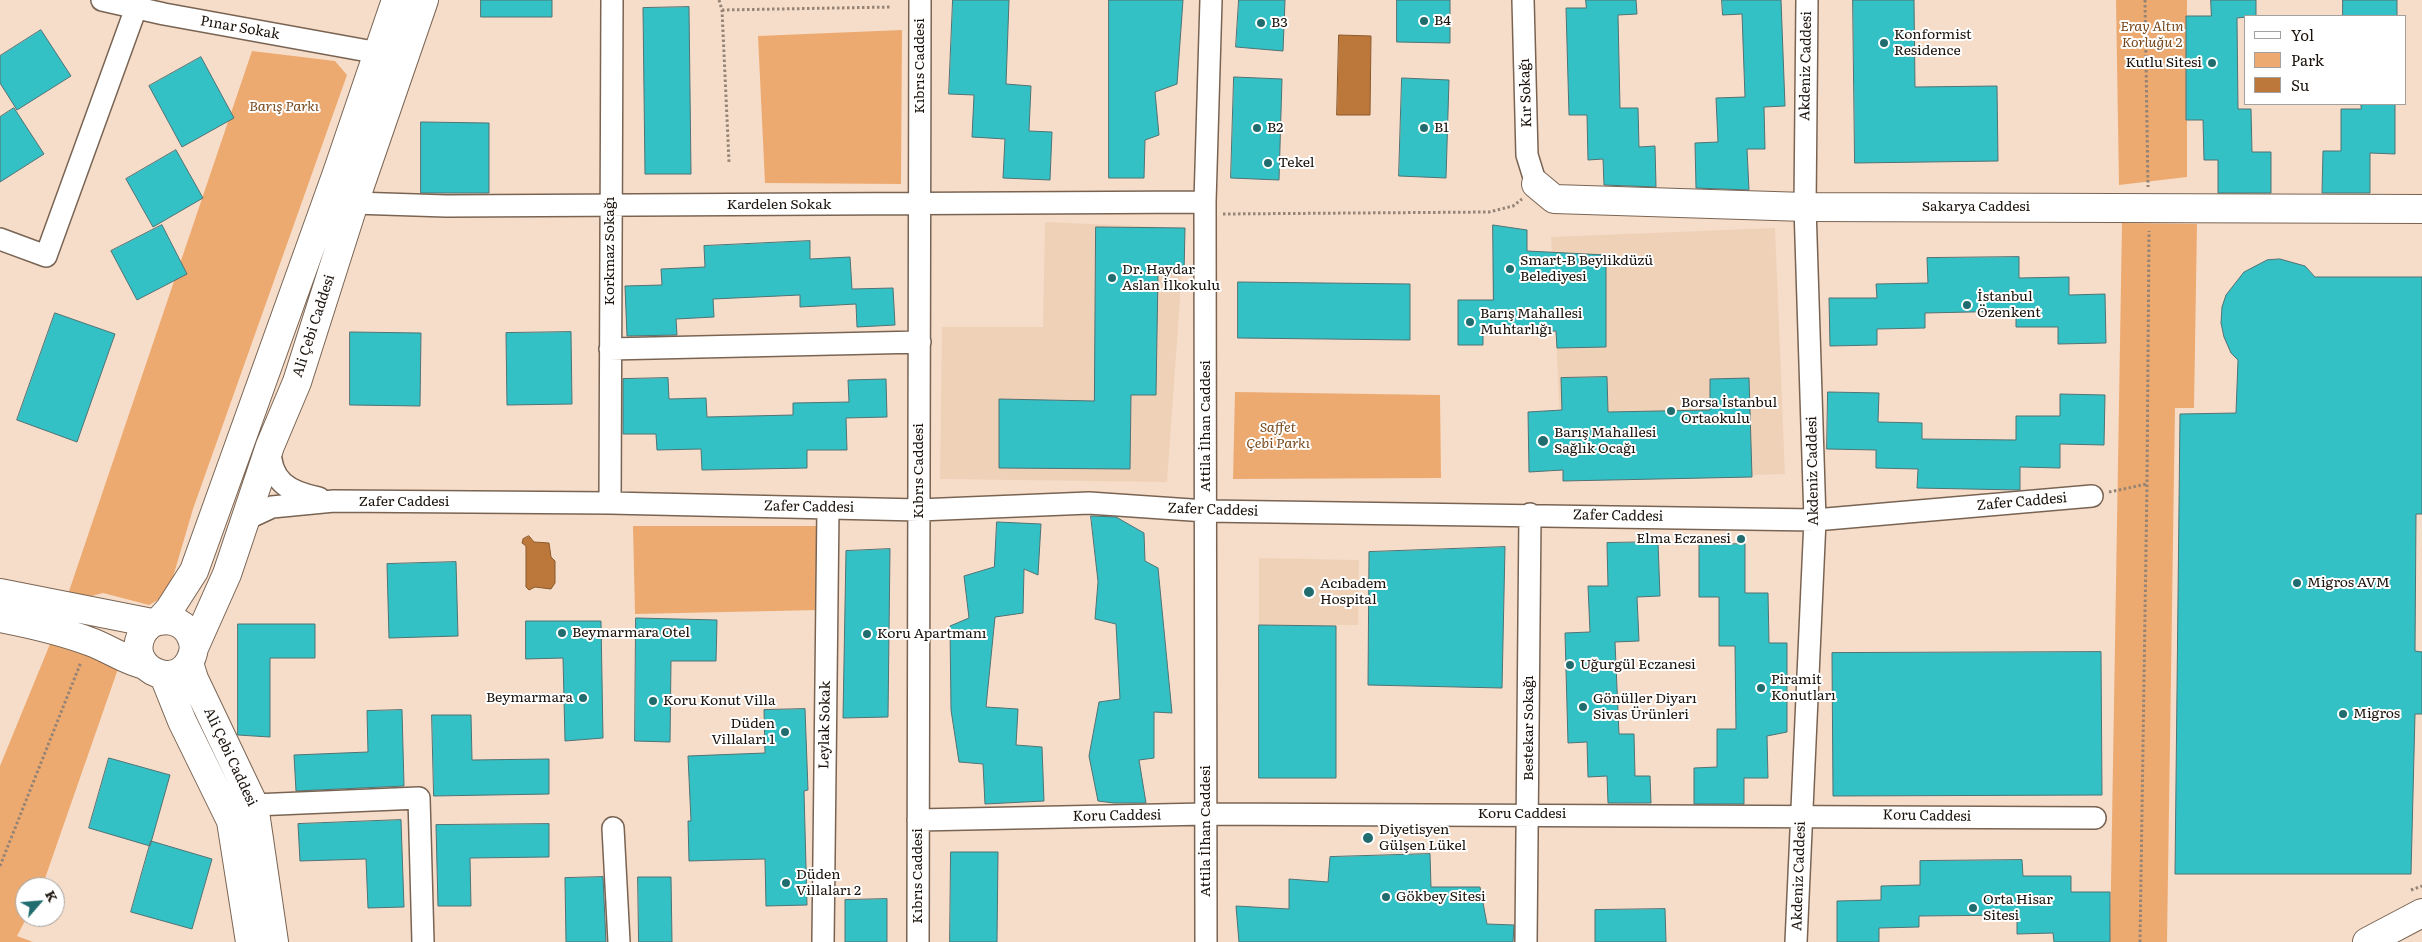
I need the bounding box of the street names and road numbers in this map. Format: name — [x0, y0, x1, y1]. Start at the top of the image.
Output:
street label: Akdeniz Caddesi — [1797, 11, 1815, 121]
street label: Pınar Sokak — [199, 13, 281, 43]
street label: Kıbrıs Caddesi — [912, 18, 928, 114]
street label: Kır Sokağı — [1516, 58, 1536, 128]
street label: Korkmaz Sokağı — [602, 197, 618, 305]
street label: Kardelen Sokak — [727, 197, 831, 213]
street label: Sakarya Caddesi — [1922, 199, 2030, 215]
street label: Ali Çebi Caddesi — [289, 273, 339, 379]
street label: Attila İlhan Caddesi — [1198, 360, 1214, 492]
street label: Akdeniz Caddesi — [1804, 416, 1822, 526]
street label: Kıbrıs Caddesi — [911, 423, 927, 519]
street label: Zafer Caddesi — [1976, 490, 2068, 514]
street label: Zafer Caddesi — [359, 494, 449, 510]
street label: Zafer Caddesi — [764, 498, 854, 516]
street label: Zafer Caddesi — [1167, 500, 1259, 520]
street label: Zafer Caddesi — [1573, 507, 1663, 525]
street label: Bestekar Sokağı — [1521, 675, 1537, 781]
street label: Leylak Sokak — [816, 681, 834, 769]
street label: Ali Çebi Caddesi — [200, 705, 260, 809]
street label: Attila İlhan Caddesi — [1198, 765, 1214, 897]
street label: Koru Caddesi — [1478, 806, 1566, 822]
street label: Koru Caddesi — [1073, 807, 1161, 825]
street label: Koru Caddesi — [1883, 807, 1971, 825]
street label: Akdeniz Caddesi — [1789, 821, 1809, 931]
street label: Kıbrıs Caddesi — [910, 828, 926, 924]

